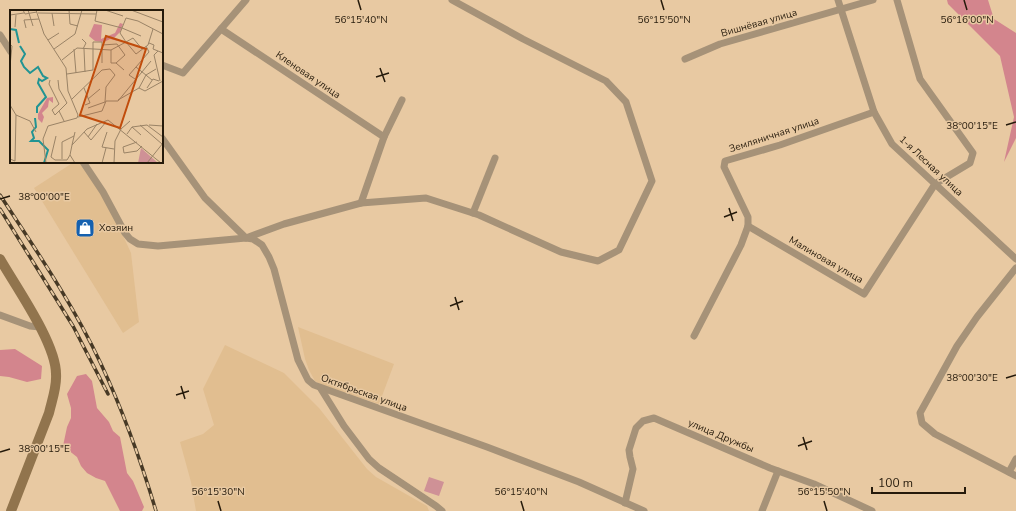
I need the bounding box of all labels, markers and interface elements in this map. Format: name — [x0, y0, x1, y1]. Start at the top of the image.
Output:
street label: Вишнёвая улица — [719, 5, 799, 41]
inset map — [10, 10, 163, 163]
text: 56°15'40"N — [334, 13, 388, 27]
text: 56°15'50"N — [637, 13, 691, 27]
text: 56°16'00"N — [940, 13, 994, 27]
street label: Кленовая улица — [273, 48, 343, 102]
street label: Земляничная улица — [727, 114, 821, 156]
text: 38°00'15"E — [946, 119, 998, 133]
street label: 1-я Лесная улица — [896, 133, 966, 199]
text: 38°00'00"E — [18, 190, 70, 204]
shop icon: Хозяин — [74, 217, 96, 239]
place label: Хозяин — [99, 221, 133, 235]
street label: Малиновая улица — [786, 233, 866, 287]
street label: Октябрьская улица — [319, 371, 409, 415]
text: 38°00'30"E — [946, 371, 998, 385]
street label: улица Дружбы — [686, 416, 756, 456]
text: 38°00'15"E — [18, 442, 70, 456]
scale bar — [872, 469, 965, 495]
text: 100 m — [878, 475, 913, 491]
text: 56°15'30"N — [191, 485, 245, 499]
text: 56°15'40"N — [494, 485, 548, 499]
text: 56°15'50"N — [797, 485, 851, 499]

